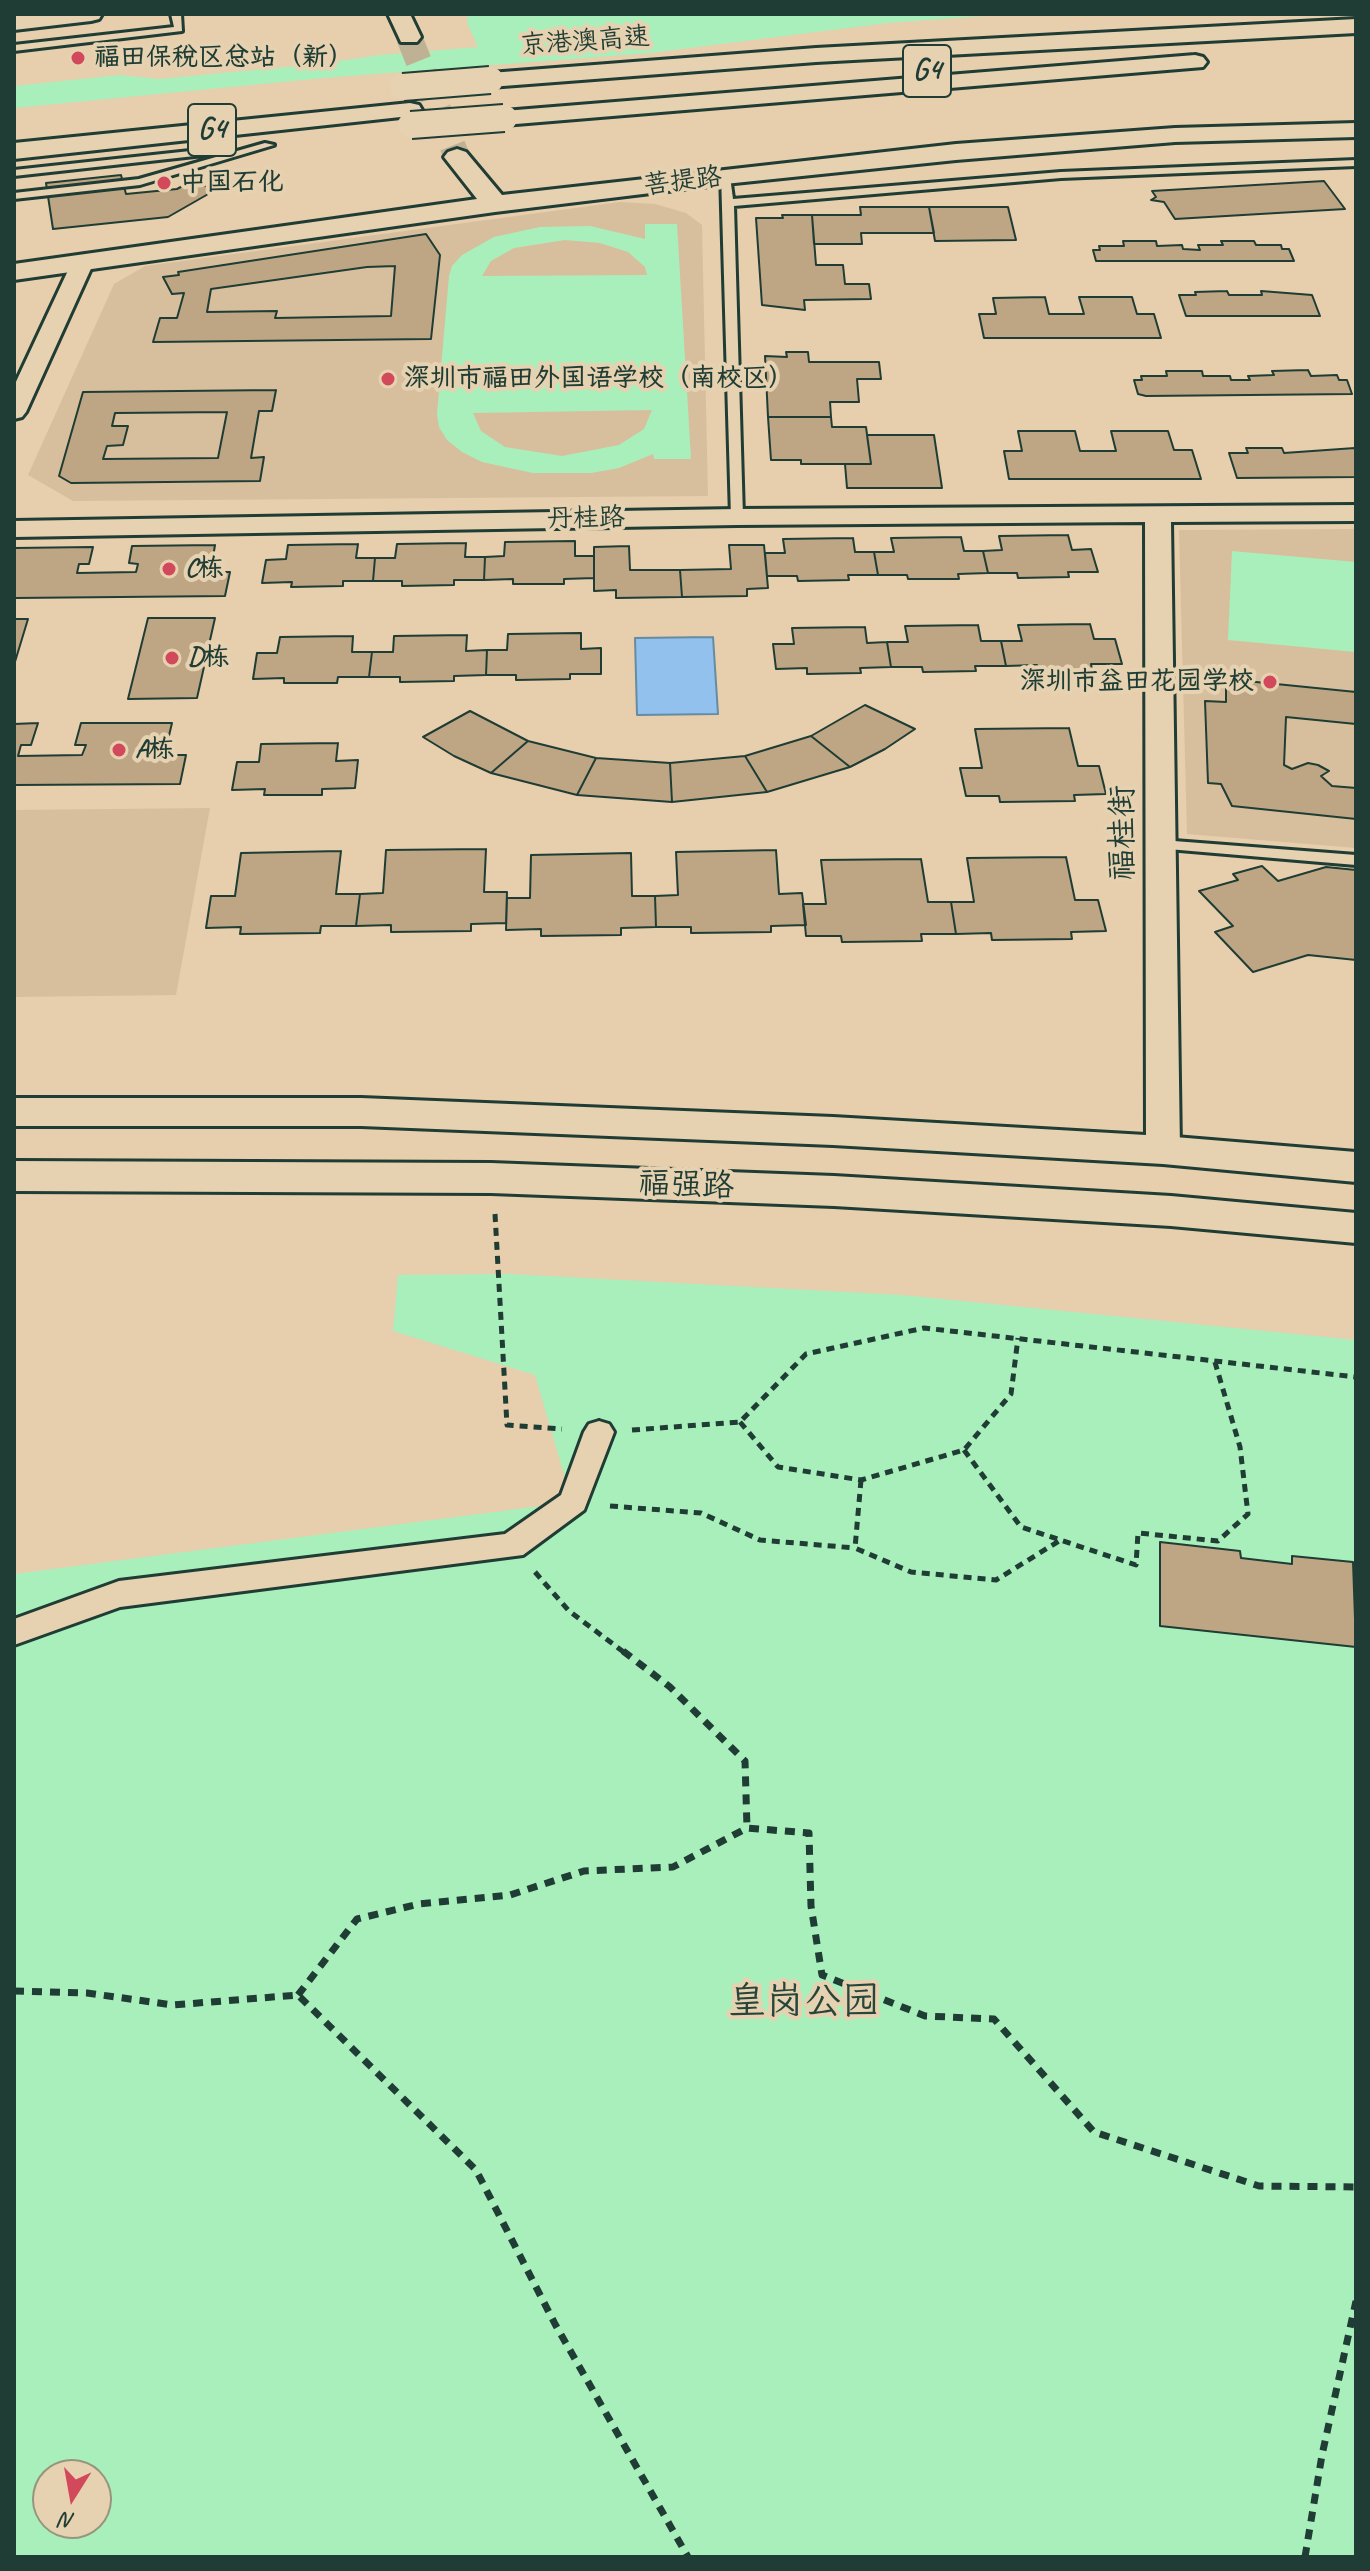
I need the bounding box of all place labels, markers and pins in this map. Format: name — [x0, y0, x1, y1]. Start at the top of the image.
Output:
place label: 福田保税区总站（新） — [94, 42, 354, 74]
marker: 福田保税区总站（新） — [69, 49, 87, 67]
place label: 中国石化 — [180, 167, 284, 199]
marker: 中国石化 — [155, 174, 173, 192]
place label: 深圳市福田外国语学校（南校区） — [404, 363, 794, 395]
marker: 深圳市福田外国语学校（南校区） — [379, 370, 397, 388]
place label: C栋 — [185, 553, 223, 585]
marker: C栋 — [160, 560, 178, 578]
place label: D栋 — [188, 642, 229, 674]
marker: D栋 — [163, 649, 181, 667]
place label: 深圳市益田花园学校 — [1020, 666, 1254, 698]
marker: 深圳市益田花园学校 — [1261, 673, 1279, 691]
place label: A栋 — [135, 734, 174, 766]
marker: A栋 — [110, 741, 128, 759]

